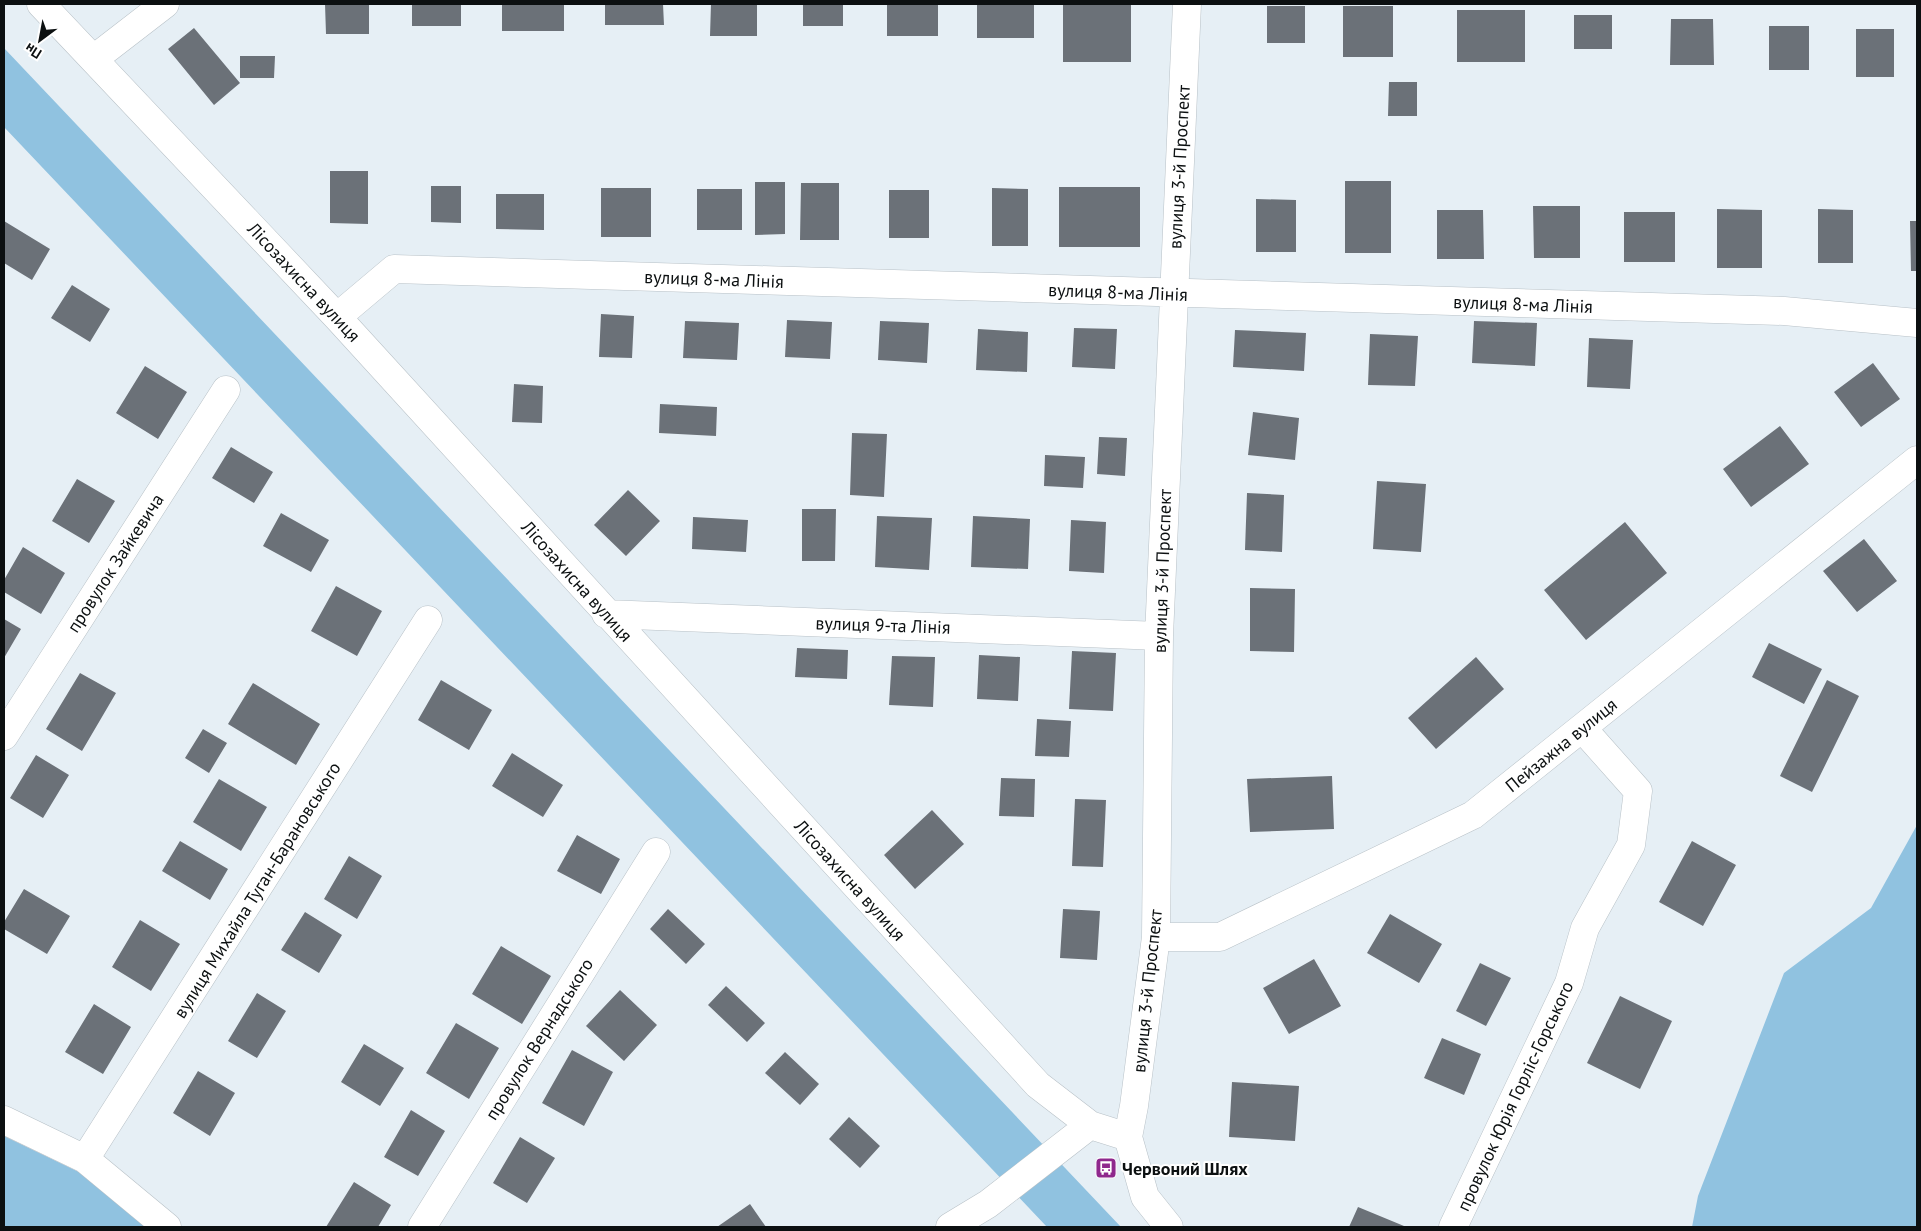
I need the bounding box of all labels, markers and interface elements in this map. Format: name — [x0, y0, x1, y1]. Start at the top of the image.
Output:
north arrow — [15, 15, 65, 65]
text: Пн — [21, 39, 45, 63]
street label: вулиця 3-й Проспект — [1163, 84, 1195, 250]
street label: Лісозахисна вулиця — [242, 217, 365, 347]
street label: вулиця 8-ма Лінія — [644, 265, 784, 293]
street label: вулиця 8-ма Лінія — [1048, 278, 1188, 306]
street label: вулиця 8-ма Лінія — [1453, 290, 1593, 318]
street label: вулиця 3-й Проспект — [1148, 488, 1176, 653]
street label: провулок Зайкевича — [62, 489, 168, 637]
street label: Лісозахисна вулиця — [516, 515, 638, 646]
street label: вулиця 9-та Лінія — [815, 611, 951, 639]
street label: Пейзажна вулиця — [1500, 693, 1622, 797]
street label: вулиця Михайла Туган-Барановського — [168, 758, 346, 1022]
street label: Лісозахисна вулиця — [789, 814, 911, 945]
street label: вулиця 3-й Проспект — [1127, 907, 1167, 1074]
street label: провулок Вернадського — [480, 954, 598, 1124]
street label: провулок Юрія Горліс-Горського — [1452, 977, 1578, 1215]
bus stop icon: Червоний Шлях — [1094, 1156, 1118, 1180]
place label: Червоний Шлях — [1122, 1157, 1248, 1180]

